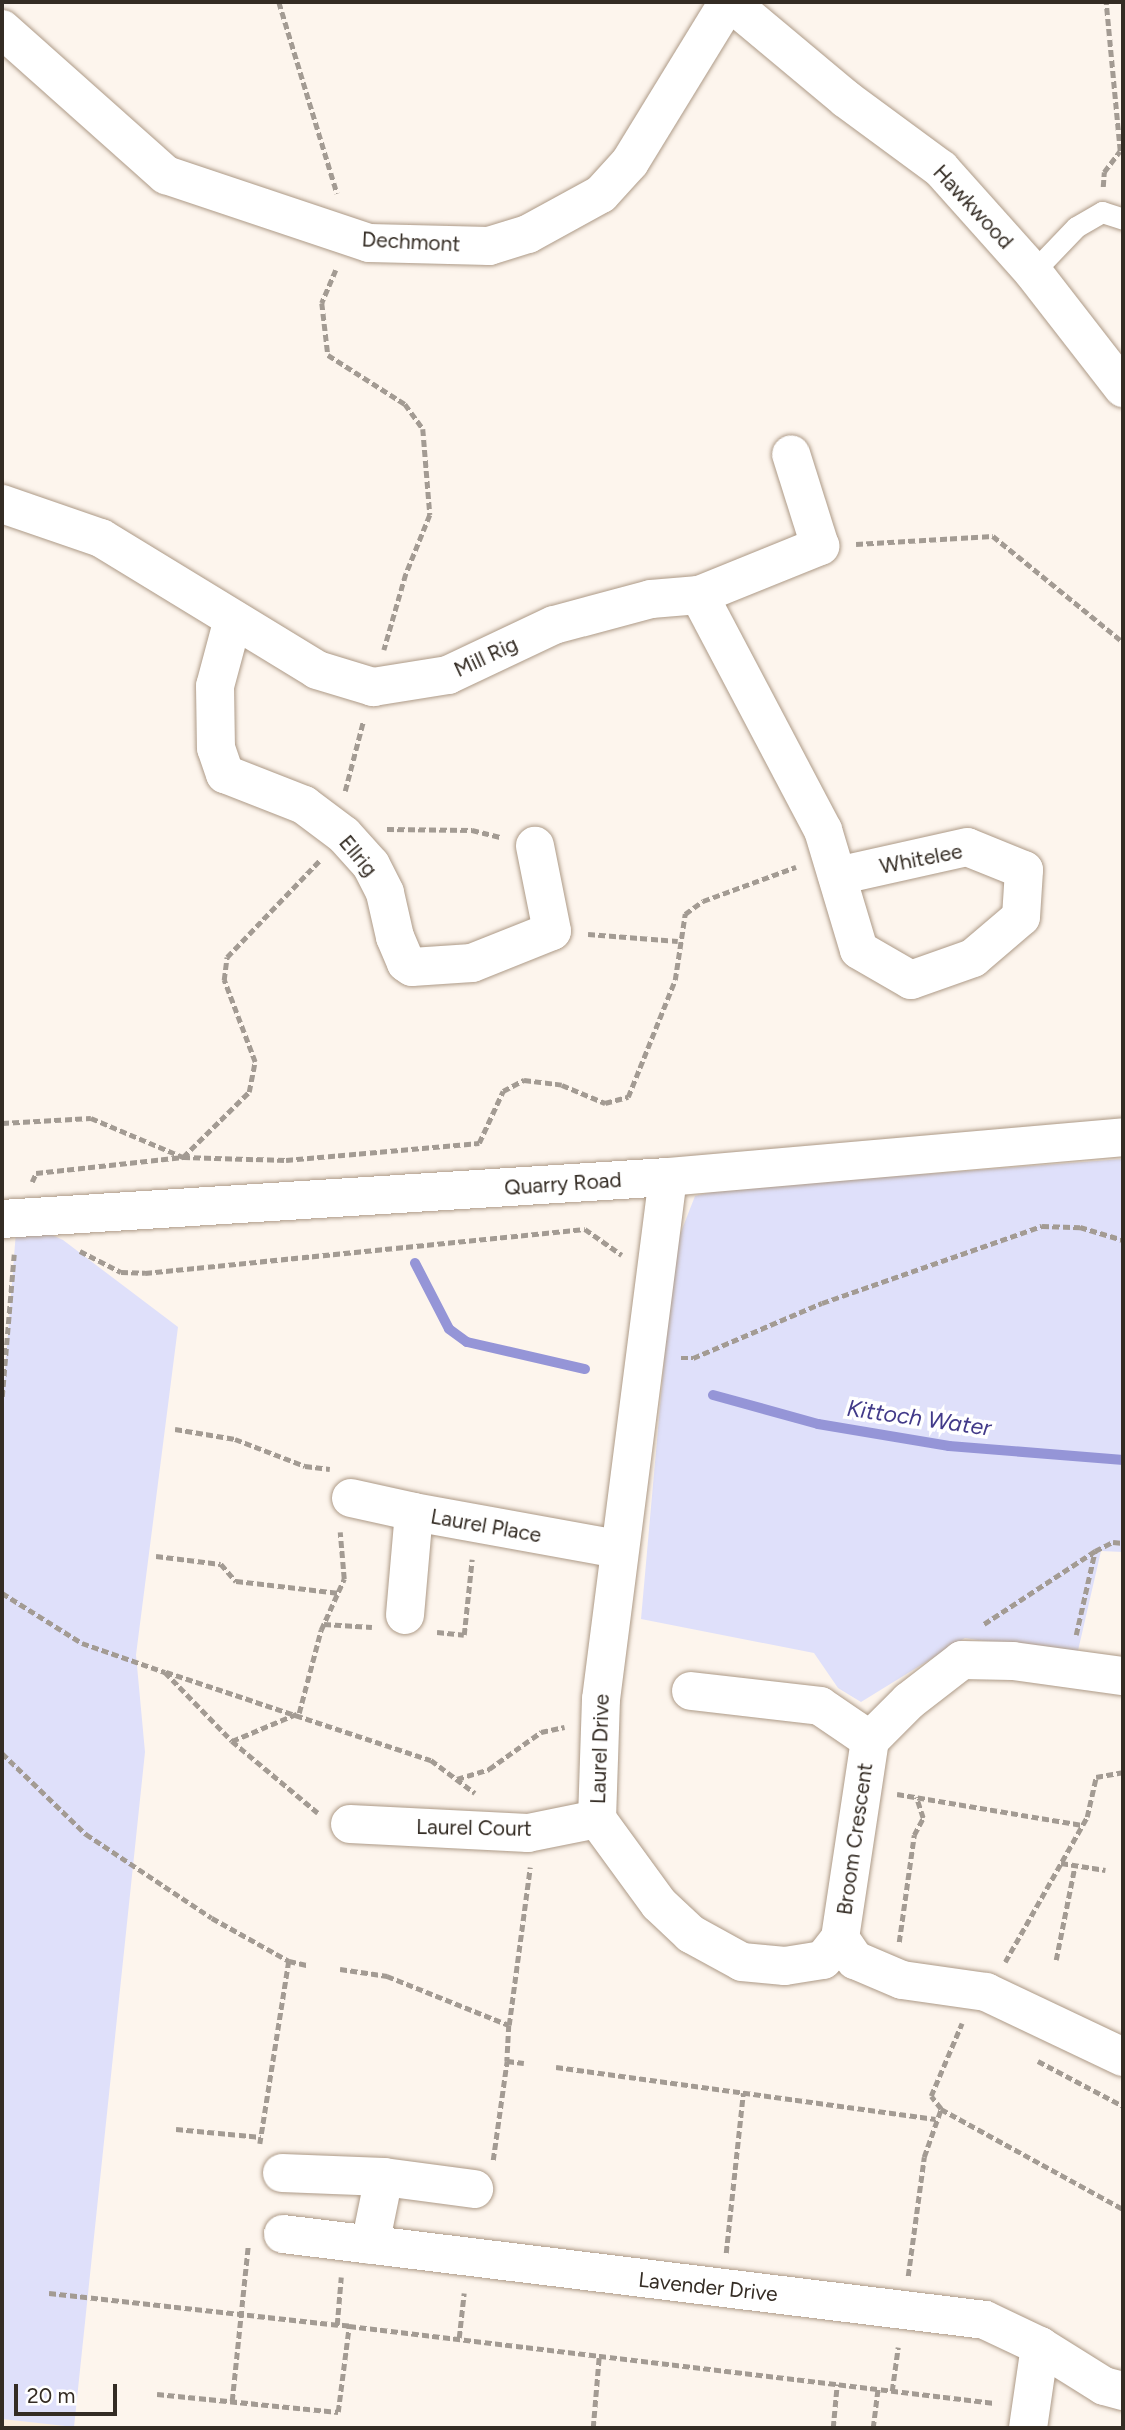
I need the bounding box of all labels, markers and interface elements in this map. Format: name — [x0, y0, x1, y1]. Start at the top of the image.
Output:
street label: Hawkwood — [928, 160, 1018, 254]
street label: Dechmont — [361, 227, 461, 257]
street label: Mill Rig — [450, 631, 522, 683]
street label: Ellrig — [334, 830, 382, 882]
street label: Whitelee — [878, 839, 964, 879]
street label: Quarry Road — [503, 1167, 623, 1201]
water label: Kittoch Water — [845, 1394, 993, 1442]
street label: Laurel Place — [429, 1504, 543, 1548]
street label: Laurel Drive — [585, 1693, 615, 1805]
street label: Broom Crescent — [832, 1761, 878, 1917]
street label: Laurel Court — [416, 1814, 532, 1842]
street label: Lavender Drive — [637, 2267, 779, 2307]
scale bar — [18, 2370, 121, 2414]
text: 20 m — [27, 2383, 75, 2408]

